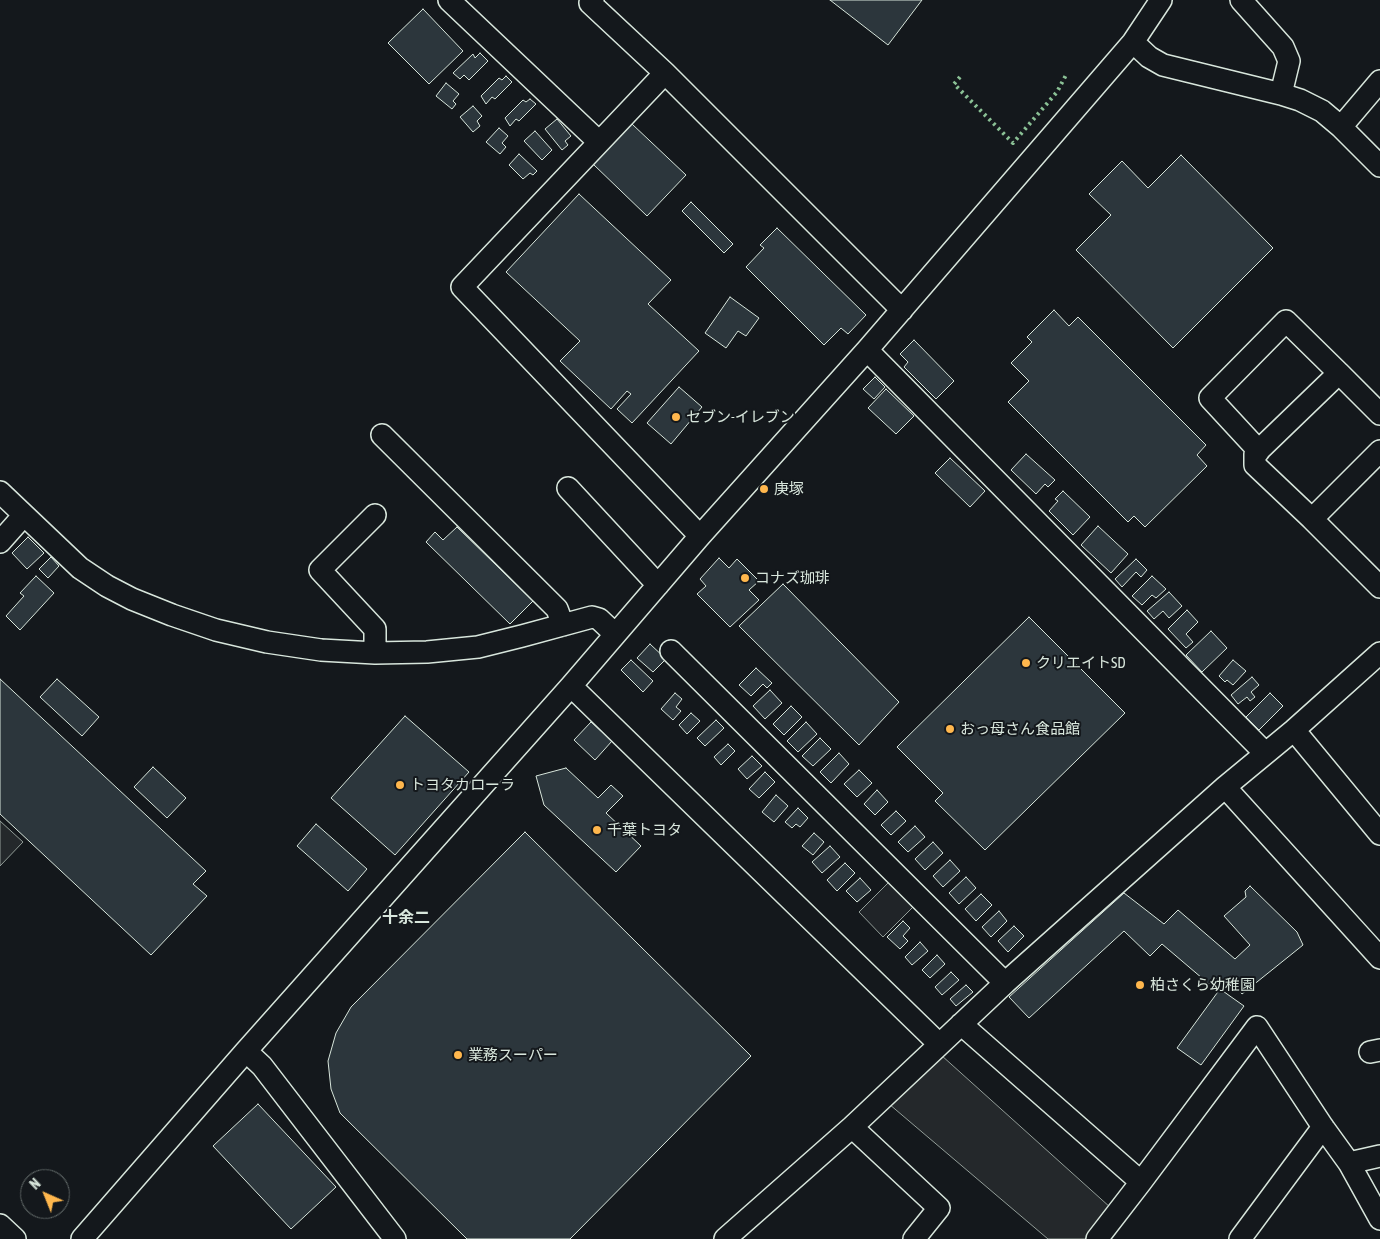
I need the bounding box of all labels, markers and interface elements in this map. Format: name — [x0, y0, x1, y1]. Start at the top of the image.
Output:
place label: セブン-イレブン — [686, 408, 795, 426]
marker: セブン-イレブン — [670, 411, 682, 423]
place label: 庚塚 — [774, 480, 804, 498]
marker: 庚塚 — [758, 483, 770, 495]
place label: コナズ珈琲 — [755, 569, 830, 587]
marker: コナズ珈琲 — [739, 572, 751, 584]
place label: クリエイトSD — [1036, 654, 1126, 672]
marker: クリエイトSD — [1020, 657, 1032, 669]
place label: おっ母さん食品館 — [960, 720, 1080, 738]
marker: おっ母さん食品館 — [944, 723, 956, 735]
place label: トヨタカローラ — [410, 776, 515, 794]
marker: トヨタカローラ — [394, 779, 406, 791]
place label: 千葉トヨタ — [607, 821, 682, 839]
marker: 千葉トヨタ — [591, 824, 603, 836]
district label: 十余二 — [382, 908, 430, 928]
place label: 柏さくら幼稚園 — [1150, 976, 1255, 994]
marker: 柏さくら幼稚園 — [1134, 979, 1146, 991]
place label: 業務スーパー — [468, 1046, 558, 1064]
marker: 業務スーパー — [452, 1049, 464, 1061]
north arrow — [20, 1169, 70, 1219]
text: N — [27, 1175, 44, 1193]

